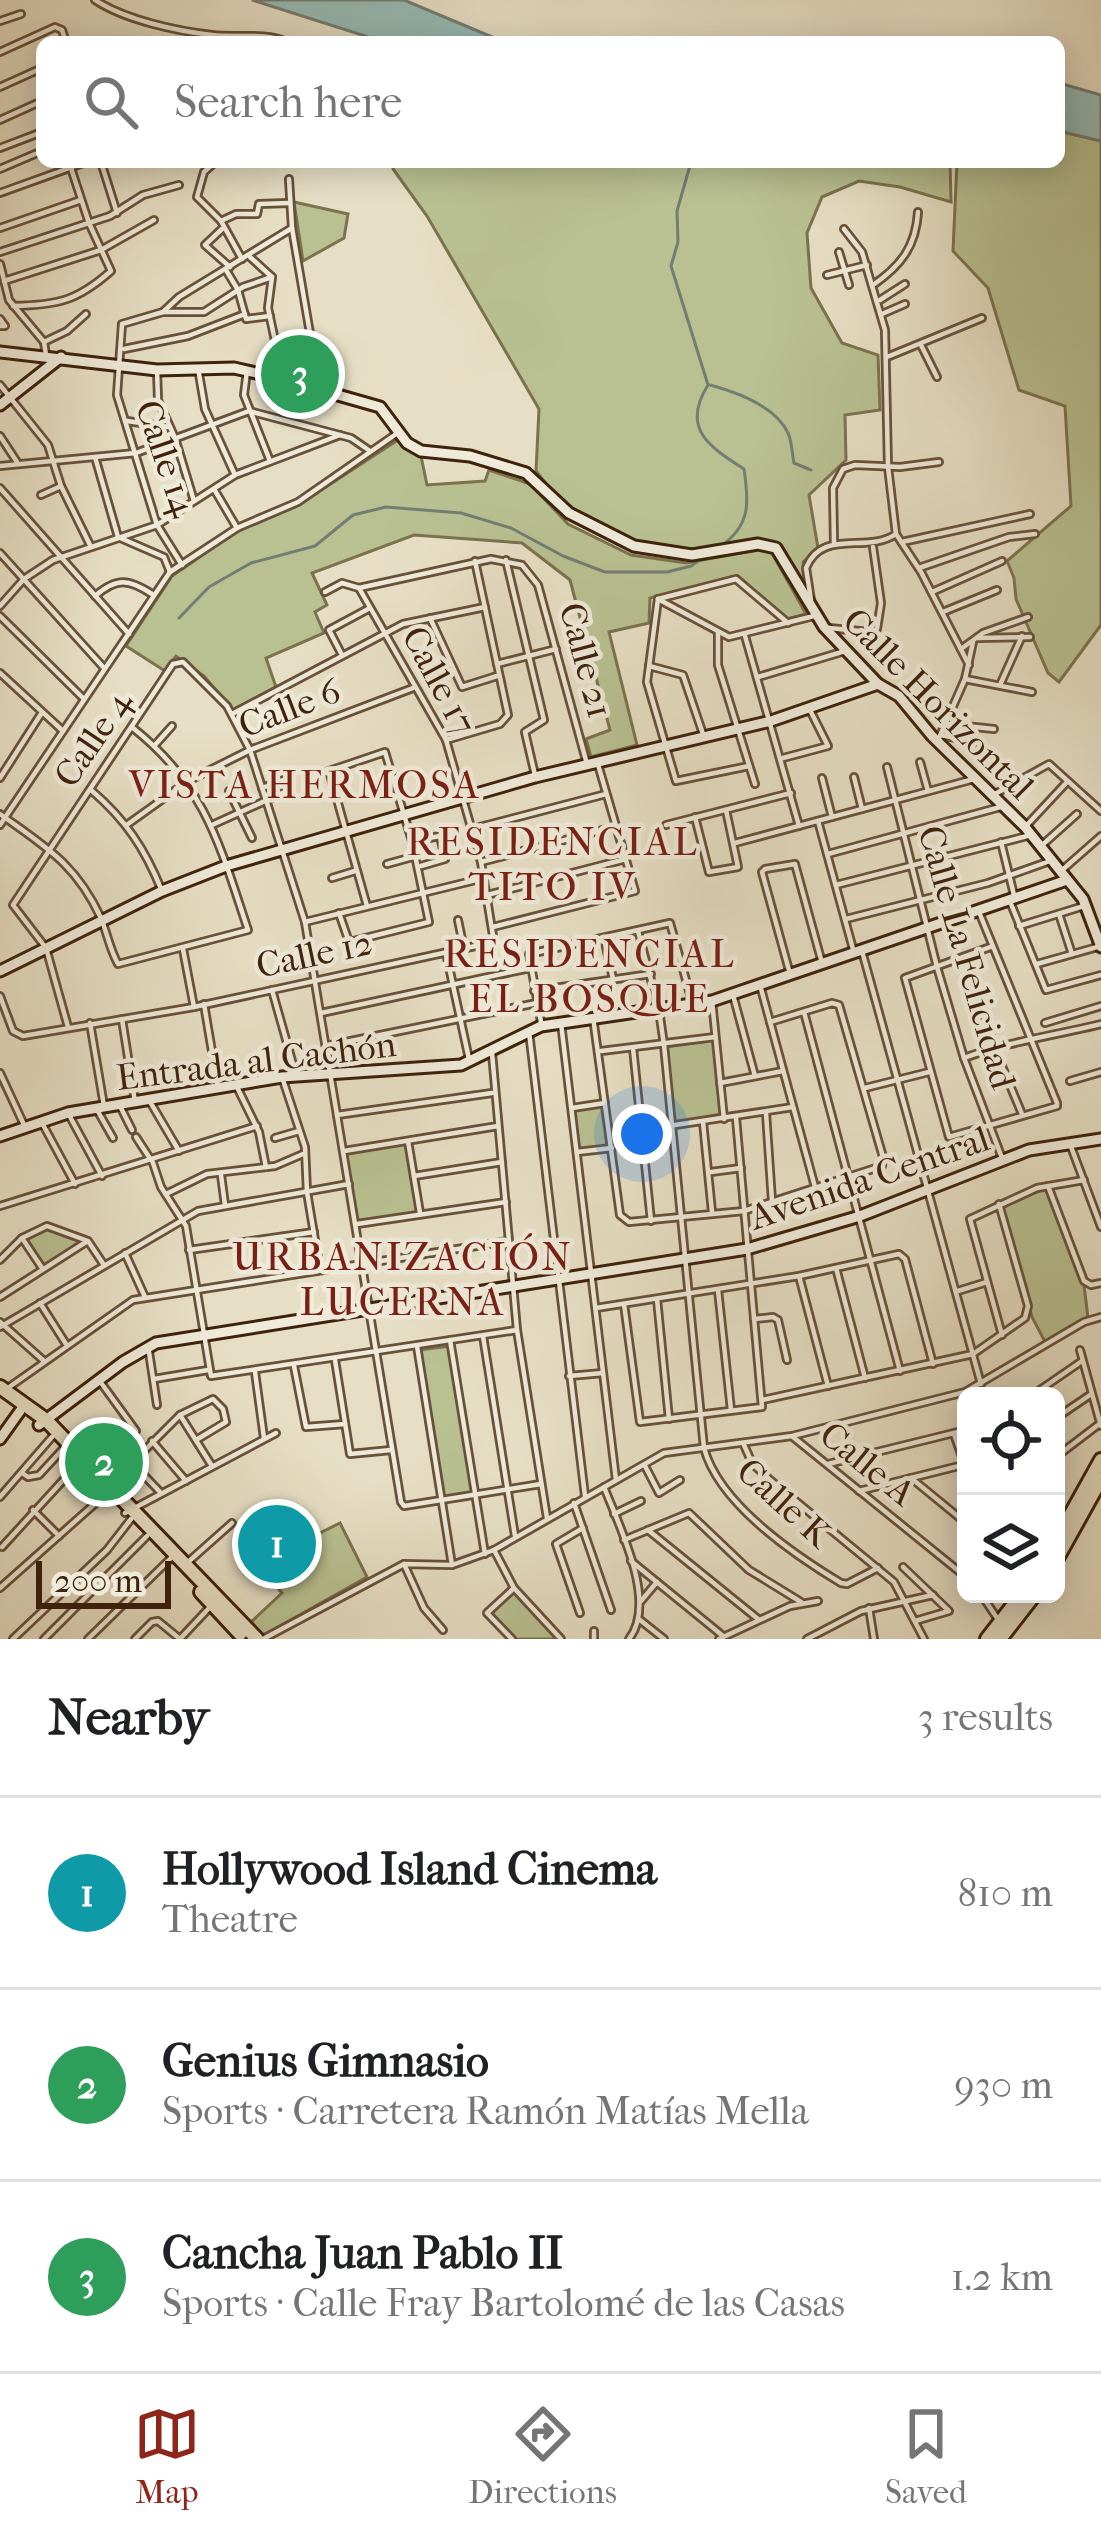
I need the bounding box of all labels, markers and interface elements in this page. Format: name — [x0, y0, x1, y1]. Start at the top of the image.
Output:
search box — [36, 36, 1065, 168]
icon: search — [78, 69, 144, 135]
text: Search here — [174, 76, 402, 129]
pin: 3 — [261, 329, 339, 419]
street label: Calle 14 — [127, 395, 206, 523]
street label: Calle 21 — [551, 598, 622, 722]
street label: Calle Horizontal — [834, 600, 1042, 808]
street label: Calle 17 — [393, 619, 485, 742]
street label: Calle 6 — [233, 669, 347, 746]
street label: Calle 4 — [45, 682, 141, 795]
district label: VISTA HERMOSA — [127, 762, 482, 808]
district label: RESIDENCIAL TITO IV — [407, 819, 699, 910]
street label: Calle La Felicidad — [909, 821, 1025, 1094]
street label: Calle 12 — [252, 921, 376, 987]
district label: RESIDENCIAL EL BOSQUE — [444, 931, 736, 1022]
street label: Entrada al Cachón — [114, 1023, 398, 1099]
your location — [612, 1104, 672, 1164]
street label: Avenida Central — [742, 1117, 995, 1239]
district label: URBANIZACIÓN LUCERNA — [232, 1233, 574, 1325]
map controls — [957, 1387, 1065, 1603]
button: locate — [957, 1387, 1065, 1495]
street label: Calle A — [812, 1413, 924, 1515]
pin: 2 — [65, 1417, 143, 1507]
street label: Calle K — [729, 1450, 841, 1557]
button: layers — [957, 1495, 1065, 1603]
pin: 1 — [238, 1499, 316, 1589]
scale bar — [36, 1555, 171, 1608]
text: 200 m — [54, 1562, 142, 1601]
text: Nearby — [48, 1687, 209, 1747]
text: 3 results — [918, 1694, 1053, 1740]
text: Hollywood Island Cinema — [162, 1843, 657, 1896]
text: 1 — [80, 1870, 94, 1916]
text: 810 m — [957, 1870, 1053, 1916]
text: Theatre — [162, 1896, 298, 1942]
text: Genius Gimnasio — [162, 2035, 489, 2088]
text: 2 — [77, 2062, 97, 2108]
text: 930 m — [954, 2062, 1053, 2108]
text: Sports · Carretera Ramón Matías Mella — [162, 2088, 809, 2134]
text: Cancha Juan Pablo II — [162, 2227, 563, 2280]
text: 3 — [79, 2254, 95, 2300]
text: 1.2 km — [951, 2254, 1053, 2300]
text: Sports · Calle Fray Bartolomé de las Casas — [162, 2280, 845, 2326]
tab: Map — [134, 2401, 200, 2512]
tab: Directions — [468, 2401, 617, 2512]
tab: Saved — [885, 2401, 967, 2512]

